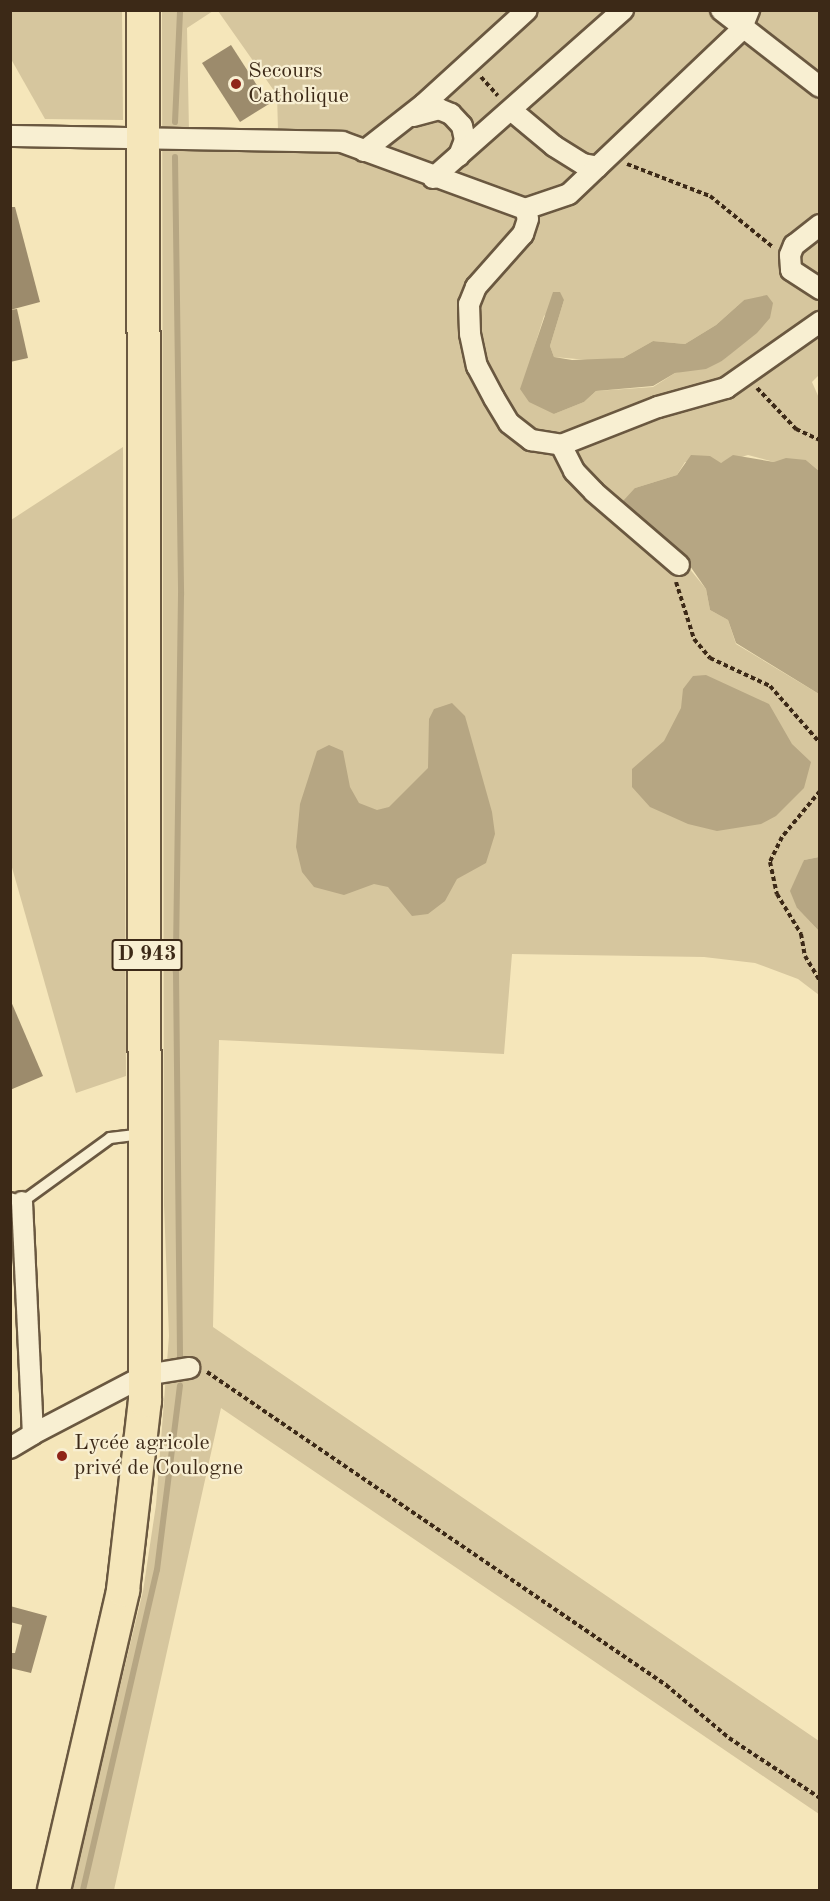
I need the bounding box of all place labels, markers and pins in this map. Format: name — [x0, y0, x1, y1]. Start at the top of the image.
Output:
place label: Secours Catholique — [248, 58, 349, 110]
marker: Secours Catholique — [229, 77, 243, 91]
place label: Lycée agricole privé de Coulogne — [74, 1430, 243, 1482]
marker: Lycée agricole privé de Coulogne — [55, 1449, 69, 1463]

